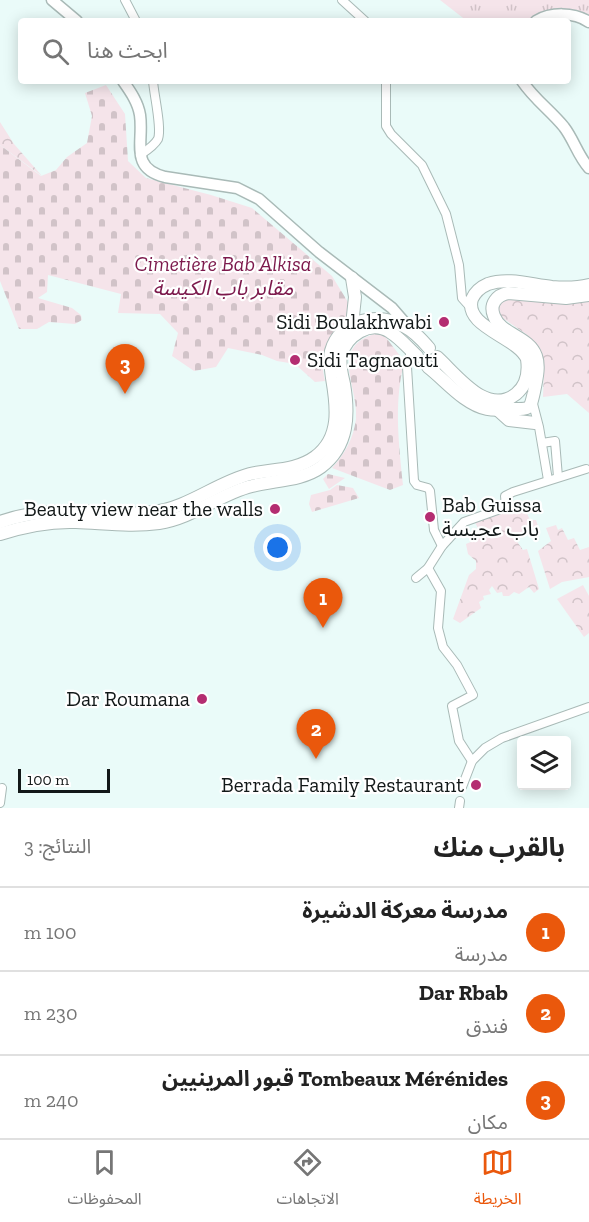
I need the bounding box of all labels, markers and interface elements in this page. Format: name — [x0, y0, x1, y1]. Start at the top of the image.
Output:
search box — [18, 18, 571, 84]
icon: search — [39, 35, 72, 68]
text: ابحث هنا — [87, 37, 168, 64]
park label: Cimetière Bab Alkisa مقابر باب الكيسة — [135, 251, 311, 300]
place label: Sidi Boulakhwabi — [276, 309, 432, 334]
marker: Sidi Boulakhwabi — [437, 315, 451, 329]
pin: 3 — [106, 344, 144, 394]
place label: Sidi Tagnaouti — [307, 347, 438, 372]
marker: Sidi Tagnaouti — [288, 353, 302, 367]
place label: Bab Guissa باب عجيسة — [442, 492, 542, 541]
place label: Beauty view near the walls — [24, 496, 263, 521]
marker: Beauty view near the walls — [268, 502, 282, 516]
marker: Bab Guissa باب عجيسة — [423, 510, 437, 524]
your location — [263, 533, 292, 562]
pin: 1 — [304, 578, 342, 628]
place label: Dar Roumana — [66, 686, 190, 711]
marker: Dar Roumana — [195, 692, 209, 706]
pin: 2 — [296, 710, 336, 759]
map controls — [517, 736, 571, 790]
button: layers — [517, 736, 571, 790]
scale bar — [18, 766, 110, 794]
text: 100 m — [27, 770, 69, 789]
place label: Berrada Family Restaurant — [221, 772, 464, 797]
marker: Berrada Family Restaurant — [469, 778, 483, 792]
text: بالقرب منك — [433, 831, 565, 863]
text: النتائج: 3 — [24, 834, 91, 858]
text: مدرسة معركة الدشيرة — [302, 897, 508, 924]
text: 100 m — [24, 920, 77, 944]
text: 1 — [541, 920, 550, 944]
text: مدرسة — [455, 942, 508, 966]
text: Dar Rbab — [419, 979, 508, 1006]
text: 230 m — [24, 1001, 77, 1025]
text: 2 — [540, 1001, 551, 1025]
text: فندق — [466, 1014, 508, 1038]
text: Tombeaux Mérénides قبور المرينيين — [162, 1065, 508, 1092]
text: 240 m — [24, 1088, 78, 1112]
text: 3 — [540, 1088, 551, 1112]
text: مكان — [468, 1110, 508, 1134]
tab: المحفوظات — [67, 1146, 142, 1216]
tab: الاتجاهات — [276, 1146, 339, 1216]
tab: الخريطة — [474, 1146, 522, 1216]

